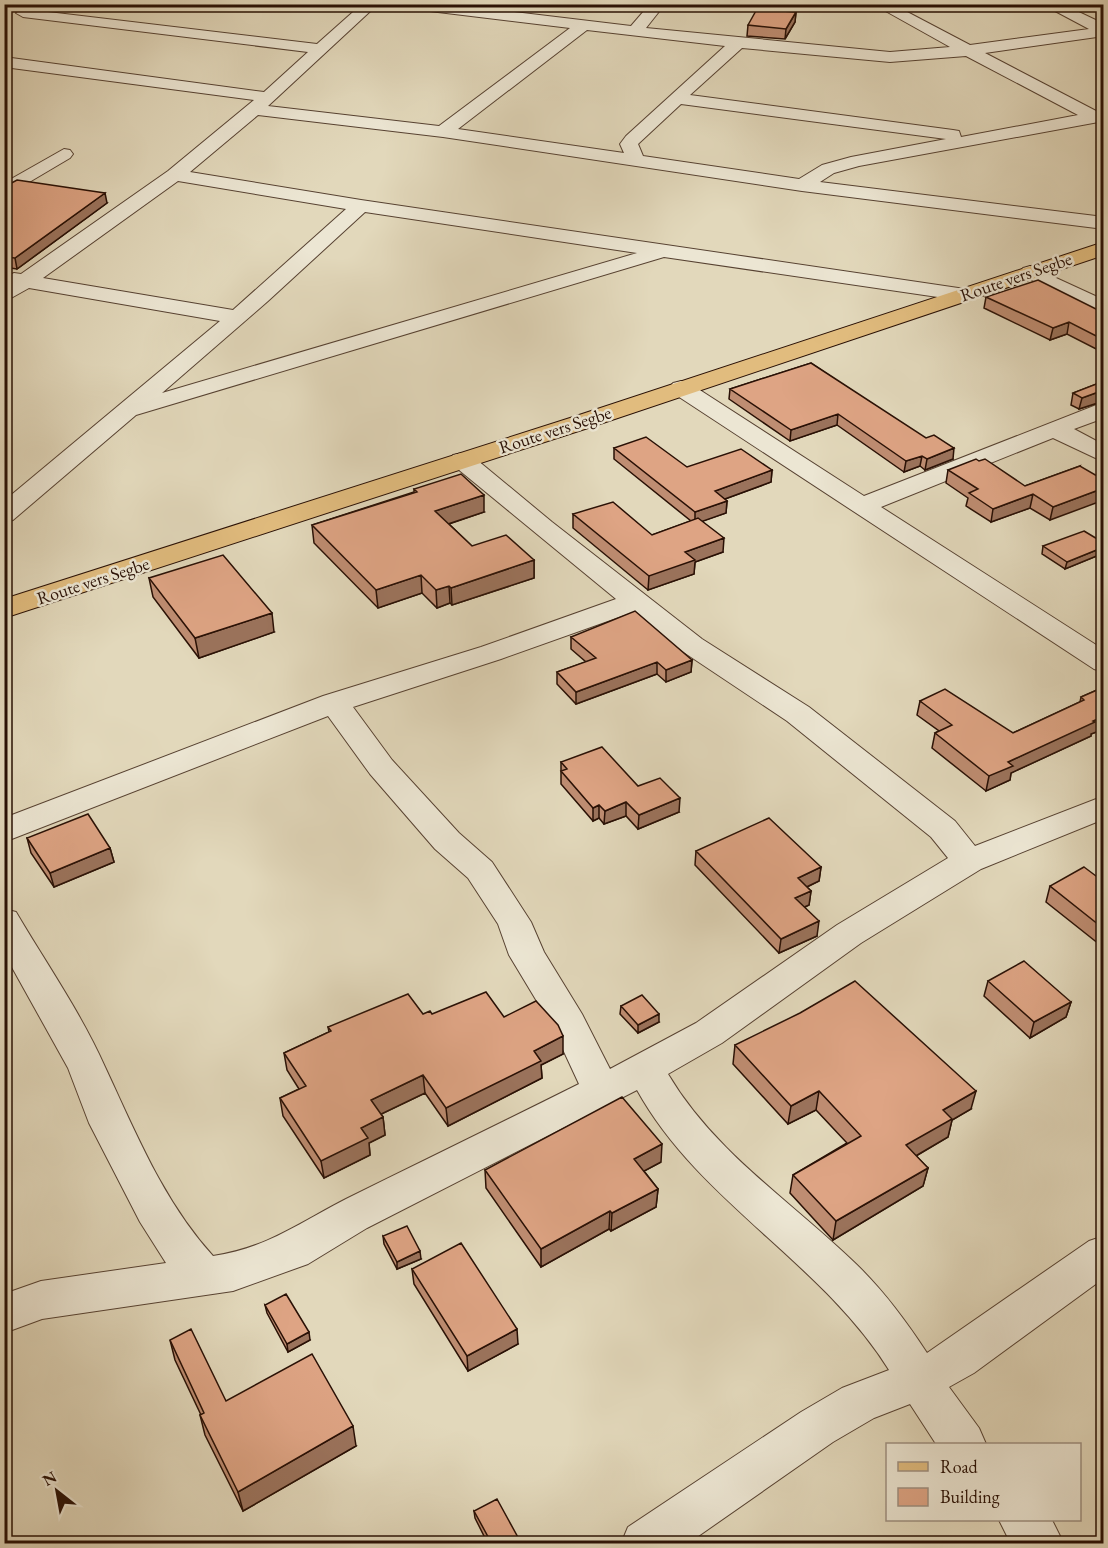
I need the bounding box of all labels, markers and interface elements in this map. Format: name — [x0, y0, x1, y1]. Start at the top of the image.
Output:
street label: Route vers Segbe — [957, 247, 1075, 306]
street label: Route vers Segbe — [496, 401, 614, 459]
street label: Route vers Segbe — [34, 552, 152, 610]
legend — [886, 1443, 1081, 1521]
text: Road — [940, 1455, 979, 1478]
north arrow — [27, 1461, 87, 1521]
text: N — [39, 1466, 61, 1491]
text: Building — [940, 1485, 1000, 1508]

